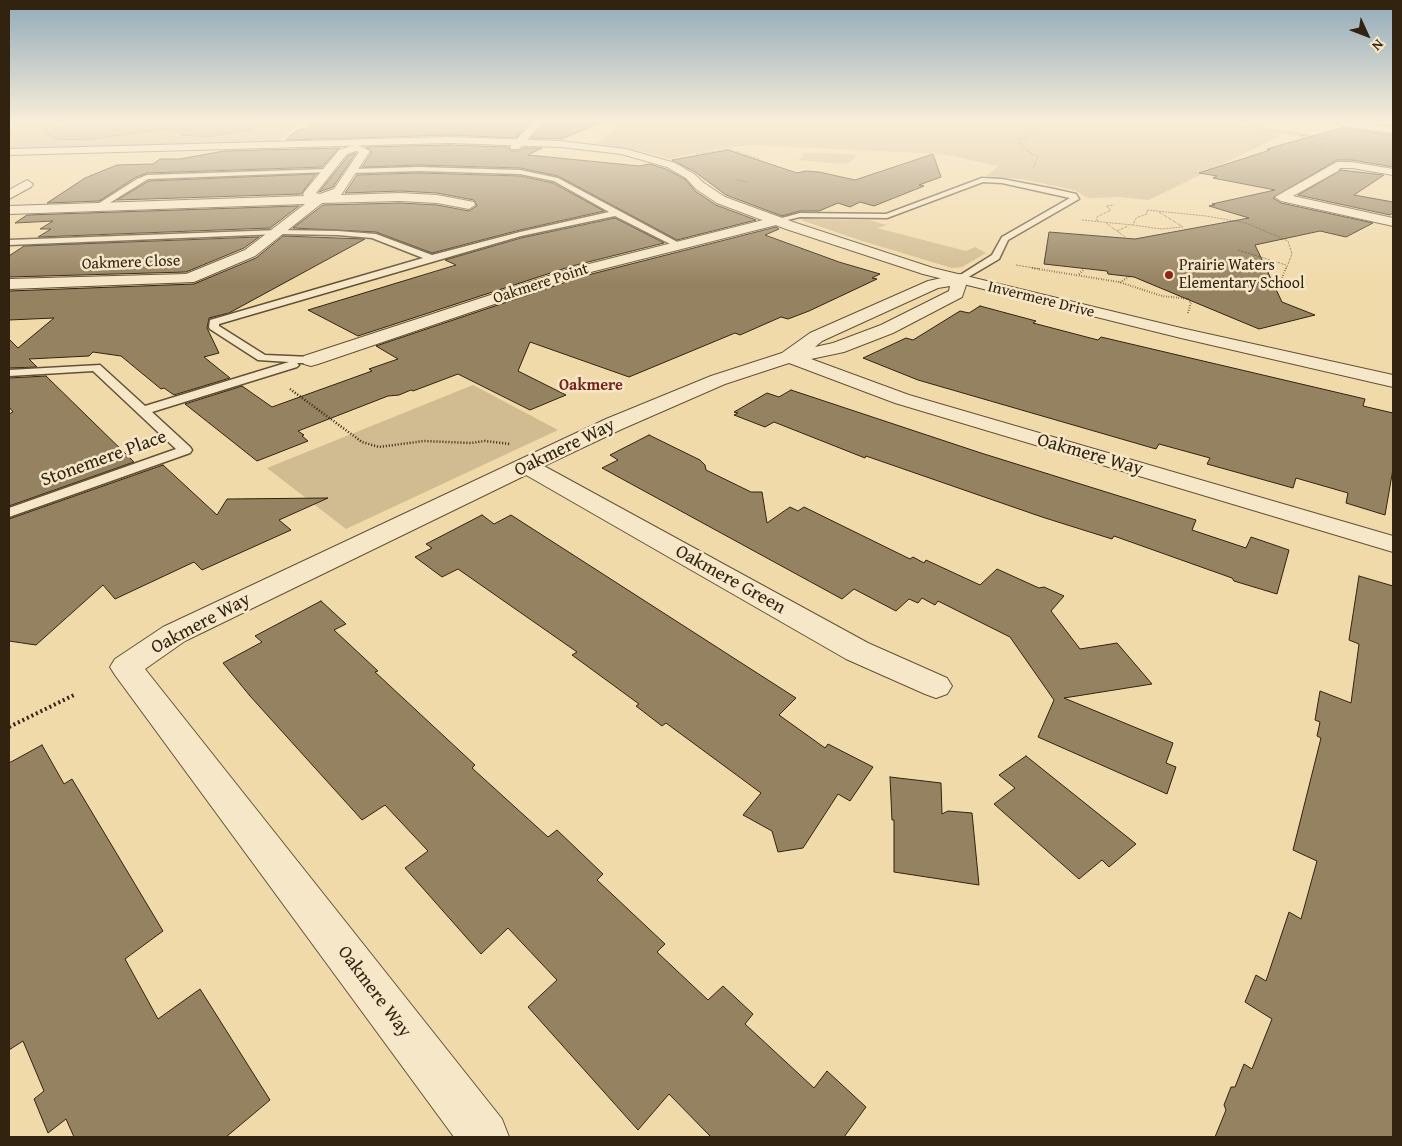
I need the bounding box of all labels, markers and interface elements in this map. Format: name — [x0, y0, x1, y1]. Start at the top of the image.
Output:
north arrow — [1342, 10, 1392, 60]
text: N — [1367, 35, 1388, 55]
street label: Oakmere Close — [81, 252, 181, 274]
place label: Prairie Waters Elementary School — [1179, 256, 1304, 294]
street label: Oakmere Point — [491, 260, 591, 308]
marker: Prairie Waters Elementary School — [1163, 269, 1175, 281]
street label: Invermere Drive — [986, 277, 1096, 323]
district label: Oakmere — [559, 376, 623, 396]
street label: Oakmere Way — [511, 414, 619, 482]
street label: Stonemere Place — [38, 426, 170, 492]
street label: Oakmere Way — [1034, 429, 1146, 481]
street label: Oakmere Green — [671, 540, 789, 620]
street label: Oakmere Way — [147, 588, 255, 660]
street label: Oakmere Way — [332, 942, 416, 1042]

